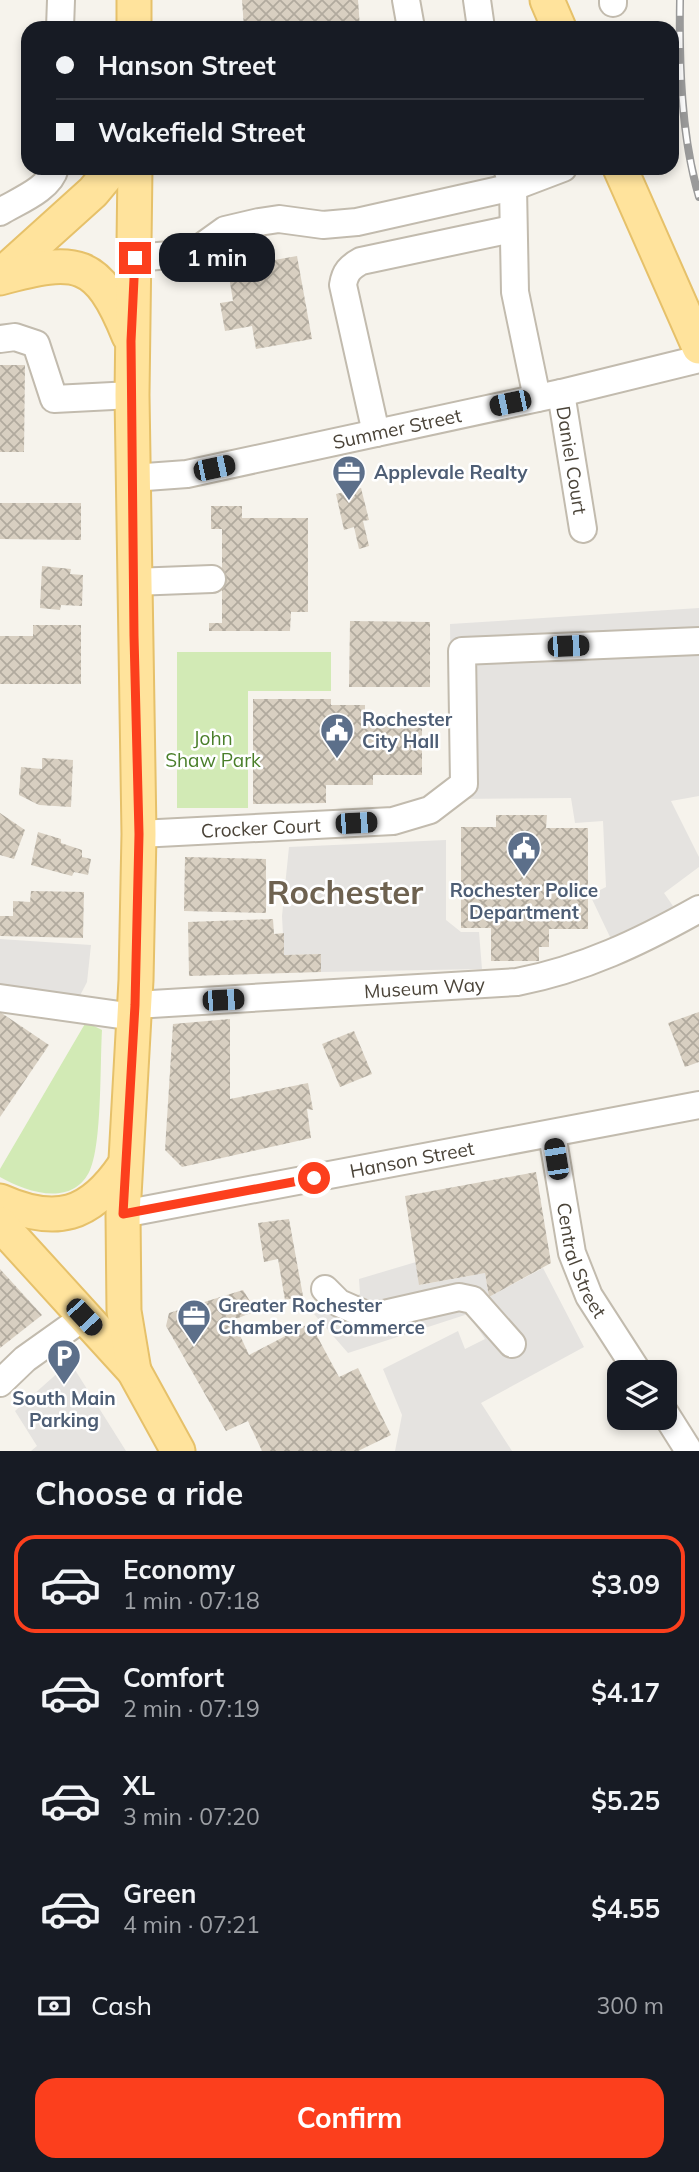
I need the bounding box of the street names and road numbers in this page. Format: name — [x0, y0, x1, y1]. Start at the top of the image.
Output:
street label: Summer Street — [330, 403, 464, 454]
street label: Daniel Court — [551, 404, 592, 516]
street label: Crocker Court — [200, 813, 322, 843]
street label: Museum Way — [363, 972, 486, 1003]
street label: Hanson Street — [348, 1136, 476, 1183]
street label: Central Street — [552, 1201, 612, 1323]

